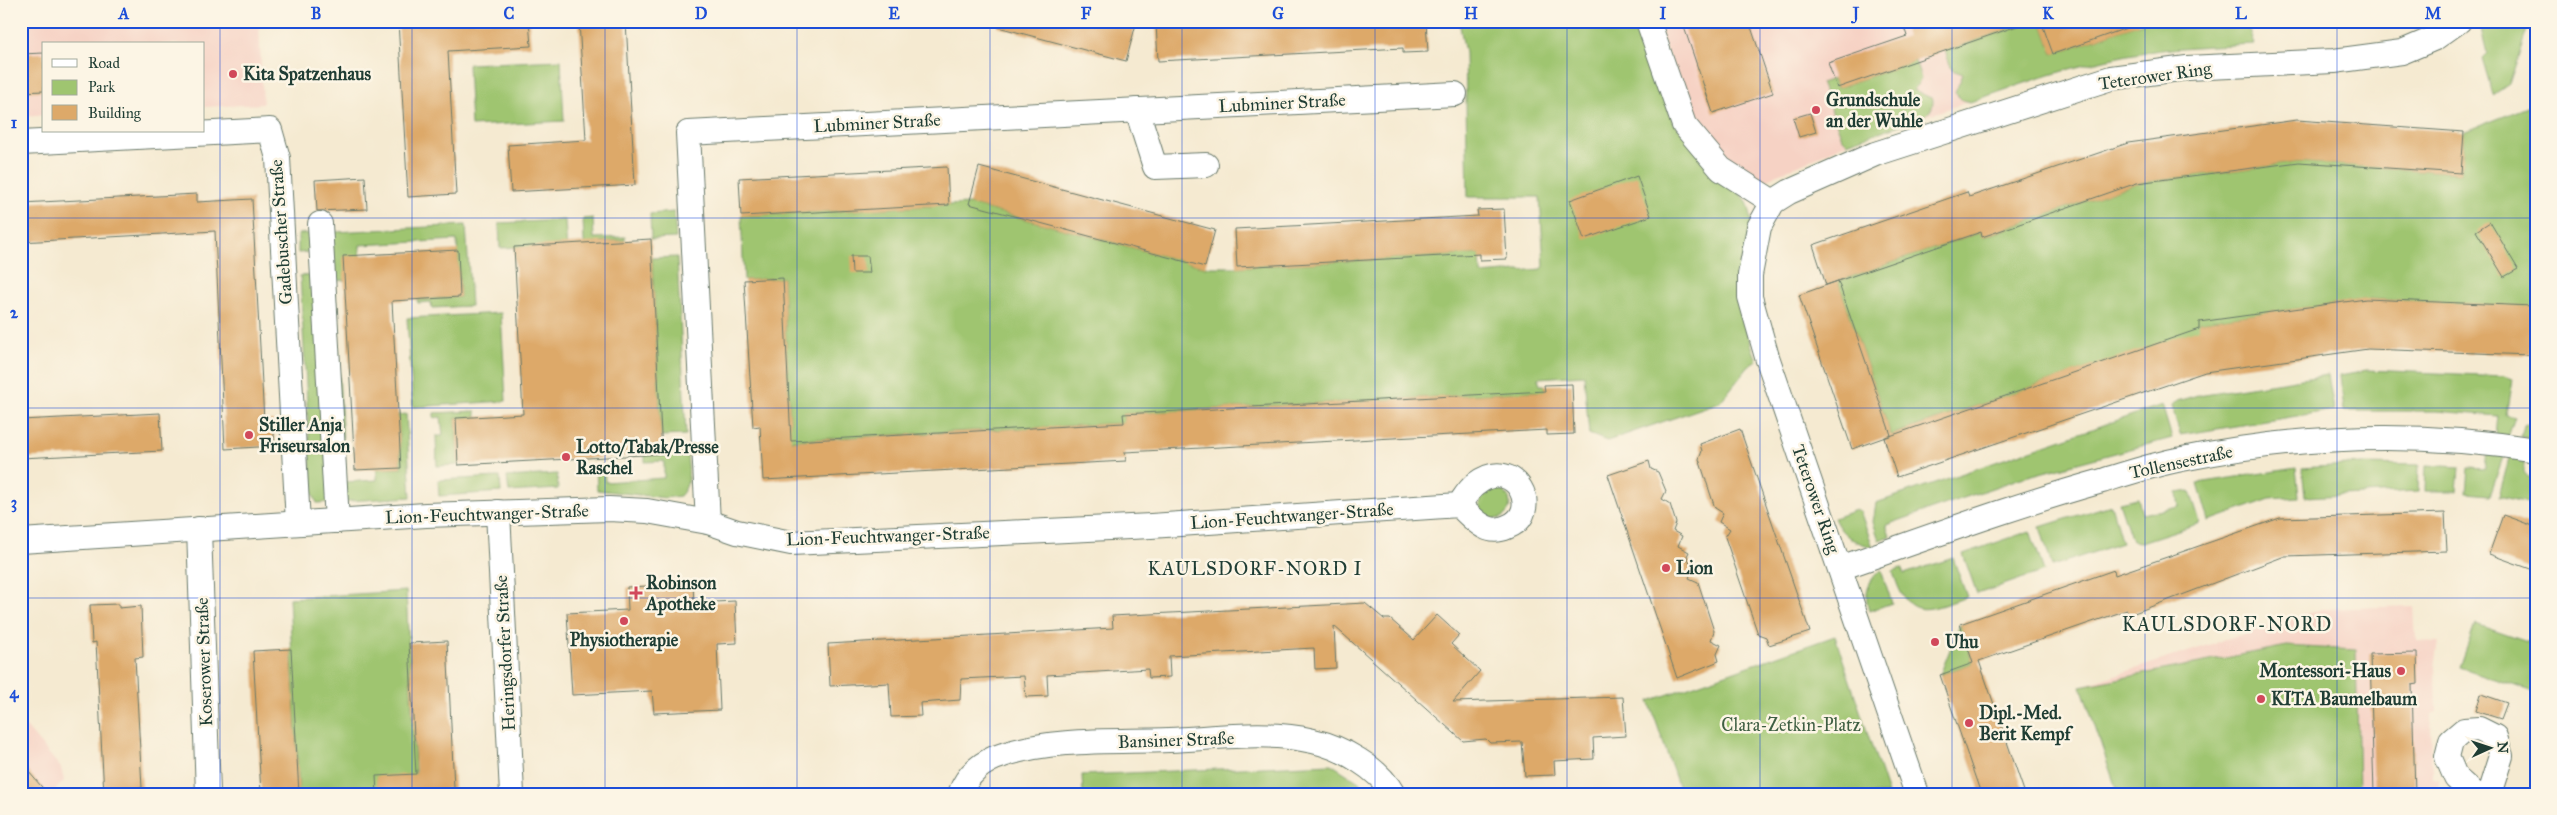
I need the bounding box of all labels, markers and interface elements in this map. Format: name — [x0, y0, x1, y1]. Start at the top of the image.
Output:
text: A — [118, 4, 130, 23]
text: B — [311, 4, 321, 23]
text: C — [504, 4, 515, 23]
text: D — [695, 4, 708, 23]
text: E — [888, 4, 900, 23]
text: F — [1081, 4, 1092, 23]
text: G — [1272, 4, 1284, 23]
text: H — [1464, 4, 1478, 23]
text: I — [1660, 4, 1667, 23]
text: J — [1851, 4, 1860, 24]
text: K — [2042, 4, 2054, 23]
text: L — [2235, 4, 2247, 23]
text: M — [2425, 4, 2442, 23]
legend — [42, 42, 205, 132]
text: Road — [88, 54, 120, 72]
street label: Teterower Ring — [2097, 57, 2213, 96]
place label: Kita Spatzenhaus — [243, 63, 372, 86]
marker: Kita Spatzenhaus — [227, 68, 239, 80]
text: Park — [88, 78, 115, 96]
street label: Lubminer Straße — [1218, 89, 1346, 117]
place label: Grundschule an der Wuhle — [1826, 89, 1924, 132]
text: Building — [88, 104, 142, 122]
marker: Grundschule an der Wuhle — [1810, 104, 1822, 116]
street label: Lubminer Straße — [813, 109, 941, 137]
text: 1 — [11, 113, 18, 132]
street label: Gadebuscher Straße — [265, 159, 297, 305]
text: 2 — [10, 303, 19, 322]
place label: Stiller Anja Friseursalon — [259, 414, 351, 457]
marker: Stiller Anja Friseursalon — [243, 429, 255, 441]
place label: Lotto/Tabak/Presse Raschel — [576, 436, 719, 479]
street label: Tollensestraße — [2127, 440, 2235, 484]
street label: Teterower Ring — [1786, 442, 1845, 557]
marker: Lotto/Tabak/Presse Raschel — [560, 451, 572, 463]
text: 3 — [11, 493, 17, 513]
street label: Lion-Feuchtwanger-Straße — [1190, 498, 1395, 535]
street label: Lion-Feuchtwanger-Straße — [385, 499, 589, 530]
street label: Lion-Feuchtwanger-Straße — [786, 521, 990, 552]
district label: KAULSDORF-NORD I — [1147, 557, 1363, 580]
place label: Lion — [1676, 557, 1713, 579]
marker: Lion — [1660, 562, 1672, 574]
place label: Robinson Apotheke — [645, 572, 717, 616]
street label: Heringsdorfer Straße — [490, 574, 521, 732]
marker: Robinson Apotheke — [630, 587, 642, 599]
street label: Koserower Straße — [191, 597, 217, 727]
district label: KAULSDORF-NORD — [2122, 612, 2332, 636]
marker: Physiotherapie — [618, 615, 630, 627]
place label: Physiotherapie — [570, 629, 679, 652]
place label: Uhu — [1945, 631, 1979, 653]
marker: Uhu — [1929, 636, 1941, 648]
place label: Montessori-Haus — [2259, 660, 2391, 682]
marker: Montessori-Haus — [2395, 665, 2407, 677]
text: 4 — [10, 683, 20, 703]
place label: KITA Baumelbaum — [2271, 688, 2418, 710]
marker: KITA Baumelbaum — [2255, 693, 2267, 705]
place label: Dipl.-Med. Berit Kempf — [1979, 702, 2073, 746]
park label: Clara-Zetkin-Platz — [1721, 714, 1861, 736]
marker: Dipl.-Med. Berit Kempf — [1963, 717, 1975, 729]
north arrow — [2464, 722, 2514, 772]
street label: Bansiner Straße — [1117, 727, 1235, 753]
text: N — [2494, 741, 2511, 754]

